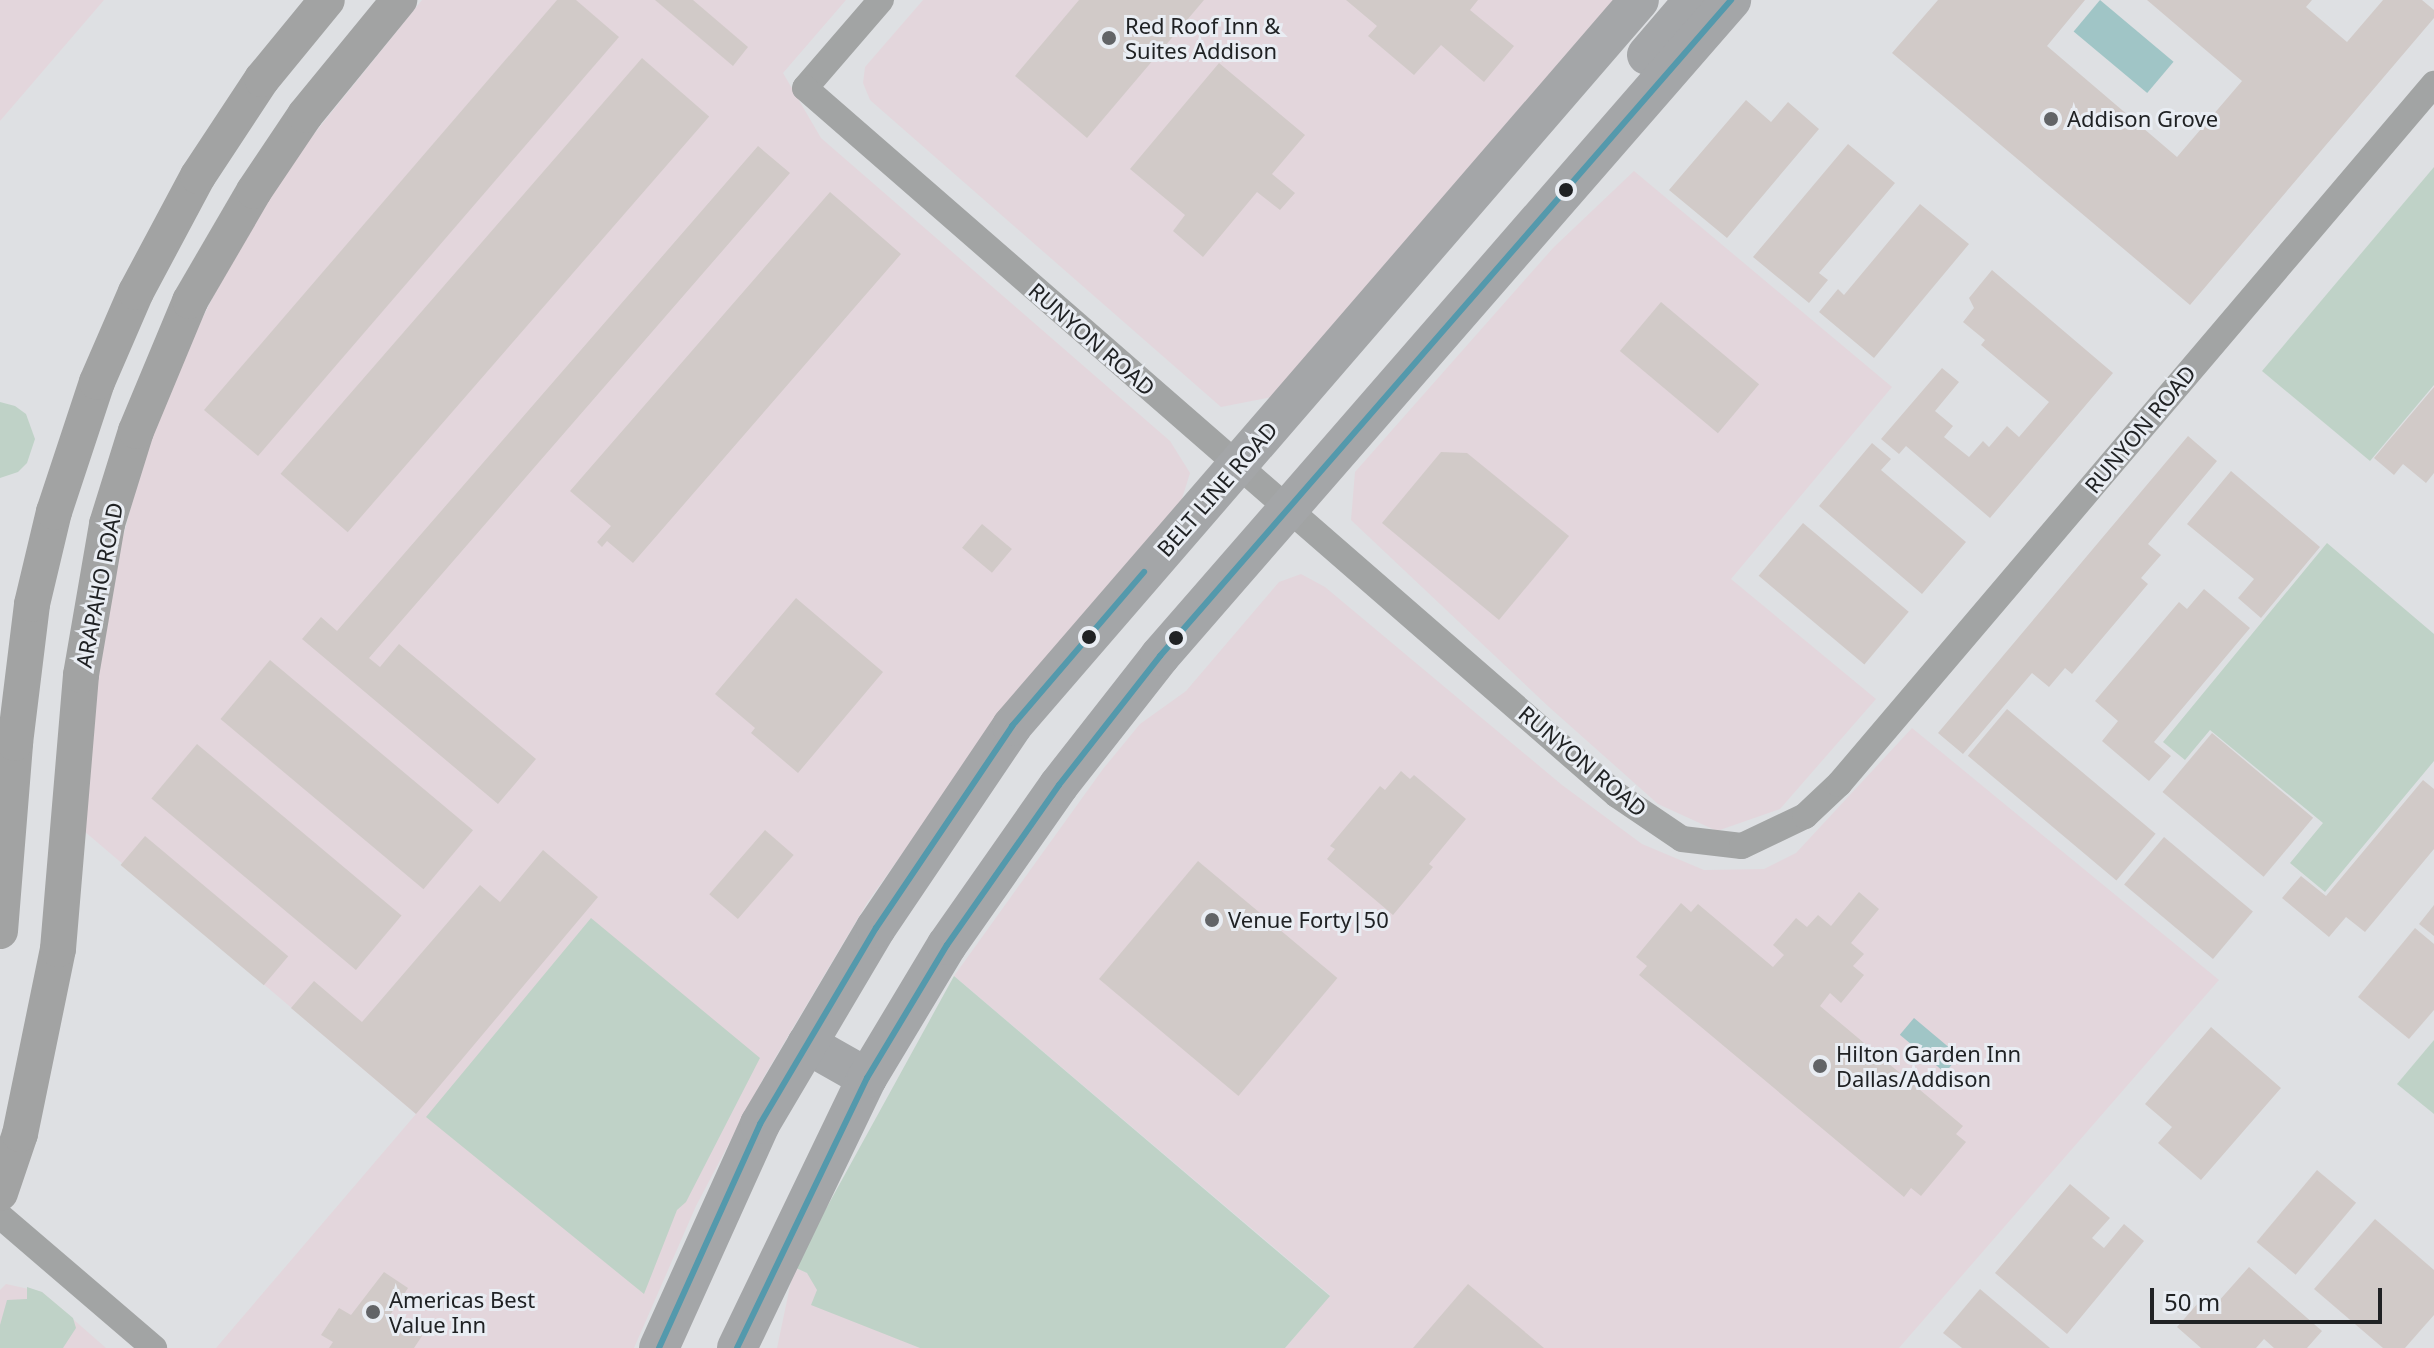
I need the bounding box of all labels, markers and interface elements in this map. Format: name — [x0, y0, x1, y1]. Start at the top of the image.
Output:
place label: Red Roof Inn & Suites Addison — [1125, 12, 1280, 64]
marker: Red Roof Inn & Suites Addison — [1100, 29, 1118, 47]
place label: Addison Grove — [2067, 106, 2218, 132]
marker: Addison Grove — [2042, 110, 2060, 128]
unlabelled marker — [1558, 182, 1574, 198]
street label: RUNYON ROAD — [1023, 277, 1161, 401]
street label: RUNYON ROAD — [2079, 360, 2201, 498]
street label: BELT LINE ROAD — [1151, 416, 1283, 562]
street label: ARAPAHO ROAD — [70, 500, 128, 670]
unlabelled marker — [1081, 629, 1097, 645]
unlabelled marker — [1168, 630, 1184, 646]
street label: RUNYON ROAD — [1514, 700, 1652, 822]
place label: Venue Forty|50 — [1228, 907, 1389, 933]
marker: Venue Forty|50 — [1203, 911, 1221, 929]
place label: Hilton Garden Inn Dallas/Addison — [1836, 1040, 2021, 1092]
marker: Hilton Garden Inn Dallas/Addison — [1811, 1057, 1829, 1075]
scale bar — [2154, 1272, 2386, 1322]
text: 50 m — [2164, 1285, 2220, 1318]
place label: Americas Best Value Inn — [389, 1286, 535, 1338]
marker: Americas Best Value Inn — [364, 1303, 382, 1321]

